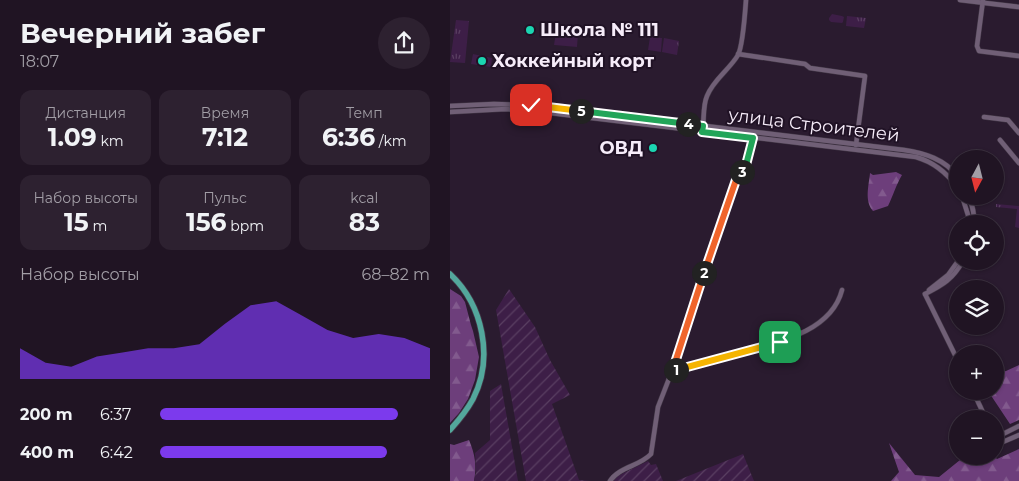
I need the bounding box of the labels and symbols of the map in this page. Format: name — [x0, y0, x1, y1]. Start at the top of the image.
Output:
place label: Школа № 111 — [540, 19, 659, 41]
marker: Школа № 111 — [524, 24, 536, 36]
place label: Хоккейный корт — [492, 50, 654, 72]
marker: Хоккейный корт — [476, 55, 488, 67]
pin — [510, 84, 552, 126]
pin: 5 — [568, 98, 594, 124]
street label: улица Строителей — [726, 103, 901, 146]
pin: 4 — [676, 112, 700, 136]
place label: ОВД — [599, 137, 643, 159]
marker: ОВД — [647, 142, 659, 154]
north arrow — [949, 150, 1004, 205]
pin: 3 — [730, 160, 754, 184]
pin: 2 — [692, 260, 716, 286]
pin — [759, 321, 801, 363]
pin: 1 — [664, 358, 688, 382]

